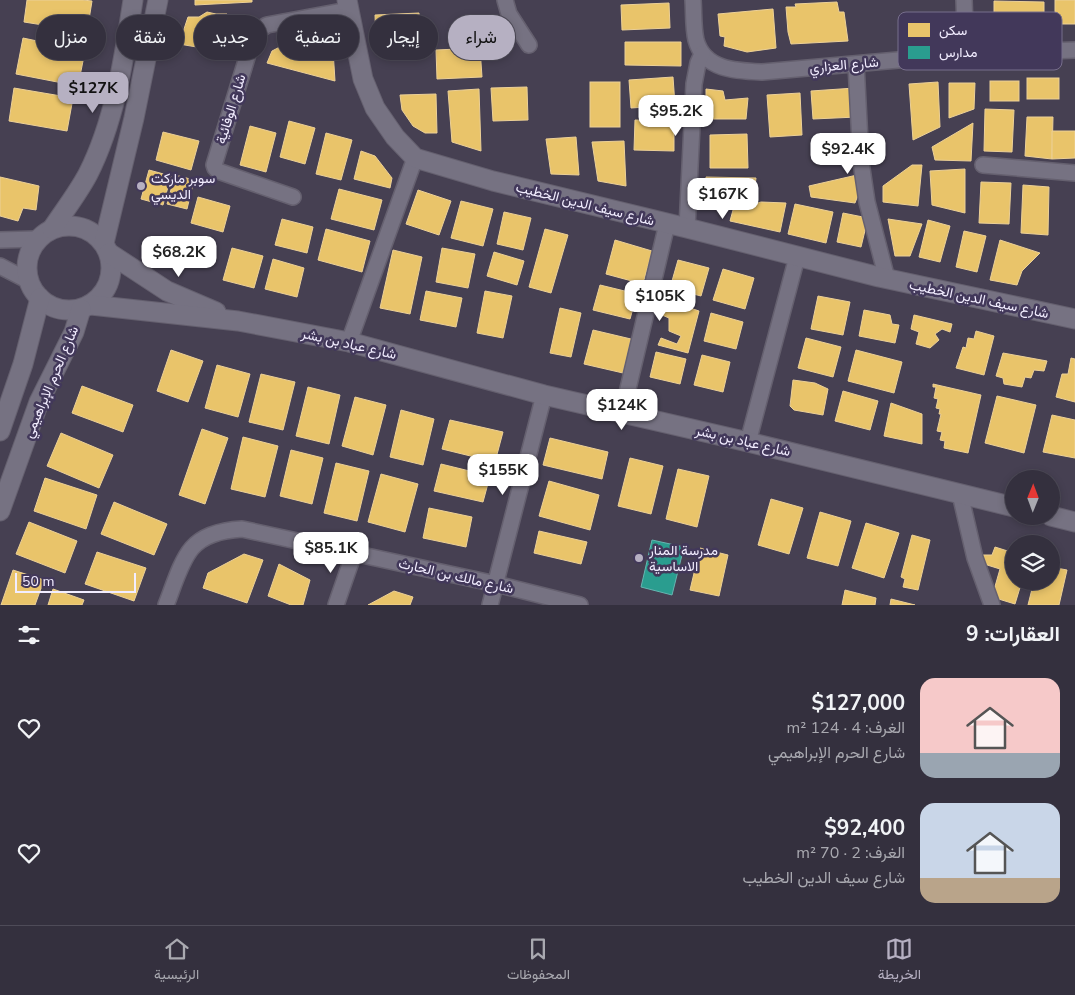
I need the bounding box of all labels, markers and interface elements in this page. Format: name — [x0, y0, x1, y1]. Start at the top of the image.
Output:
legend — [898, 12, 1062, 70]
chip: منزل — [36, 15, 106, 60]
chip: شقة — [116, 15, 184, 60]
chip: جديد — [194, 15, 267, 60]
chip: تصفية — [277, 15, 359, 60]
chip: إيجار — [369, 15, 438, 60]
chip: شراء — [448, 15, 515, 60]
text: سكن — [939, 21, 967, 40]
text: مدارس — [939, 43, 977, 62]
street label: شارع العزاري — [809, 53, 880, 79]
pin: $127K — [58, 72, 128, 114]
street label: شارع الوفائية — [211, 72, 252, 146]
text: $127K — [68, 77, 118, 99]
pin: $95.2K — [635, 94, 717, 137]
text: $95.2K — [650, 100, 703, 122]
pin: $92.4K — [807, 132, 889, 175]
text: $92.4K — [822, 138, 875, 160]
place label: سوبر ماركت الديسي — [151, 169, 215, 206]
street label: شارع سيف الدين الخطيب — [514, 178, 656, 231]
pin: $167K — [688, 178, 758, 220]
marker: سوبر ماركت الديسي — [135, 180, 147, 192]
text: $167K — [698, 183, 748, 205]
pin: $68.2K — [138, 236, 220, 278]
text: $68.2K — [153, 241, 206, 263]
street label: شارع سيف الدين الخطيب — [907, 275, 1050, 324]
pin: $105K — [625, 280, 695, 322]
text: $105K — [635, 285, 685, 307]
street label: شارع الحرم الإبراهيمي — [19, 323, 85, 442]
street label: شارع عباد بن بشر — [298, 324, 398, 365]
pin: $124K — [587, 388, 657, 431]
text: $124K — [597, 394, 647, 416]
street label: شارع عباد بن بشر — [692, 421, 792, 462]
pin: $155K — [468, 454, 538, 496]
text: $155K — [478, 459, 528, 481]
north arrow — [1005, 470, 1060, 525]
map controls — [1005, 470, 1060, 590]
pin: $85.1K — [290, 532, 372, 574]
button: layers — [1005, 535, 1060, 590]
text: $85.1K — [305, 537, 358, 559]
place label: مدرسة المنار الاساسية — [648, 541, 718, 576]
marker: مدرسة المنار الاساسية — [633, 552, 645, 564]
street label: شارع مالك بن الحارث — [396, 554, 515, 599]
scale bar — [15, 570, 136, 593]
text: 50 m — [22, 572, 54, 591]
text: العقارات: 9 — [966, 620, 1060, 648]
icon: filters — [15, 621, 43, 649]
text: $127,000 — [812, 689, 905, 717]
icon: home — [960, 698, 1020, 758]
icon: heart — [15, 714, 43, 742]
text: الغرف: 4 · 124 m² — [787, 717, 905, 739]
text: شارع الحرم الإبراهيمي — [768, 742, 905, 764]
text: $92,400 — [824, 814, 905, 842]
icon: home — [960, 823, 1020, 883]
icon: heart — [15, 839, 43, 867]
text: الغرف: 2 · 70 m² — [796, 842, 905, 864]
text: شارع سيف الدين الخطيب — [743, 867, 905, 889]
tab: الرئيسية — [154, 935, 199, 987]
tab: المحفوظات — [507, 935, 570, 987]
tab: الخريطة — [878, 935, 921, 987]

